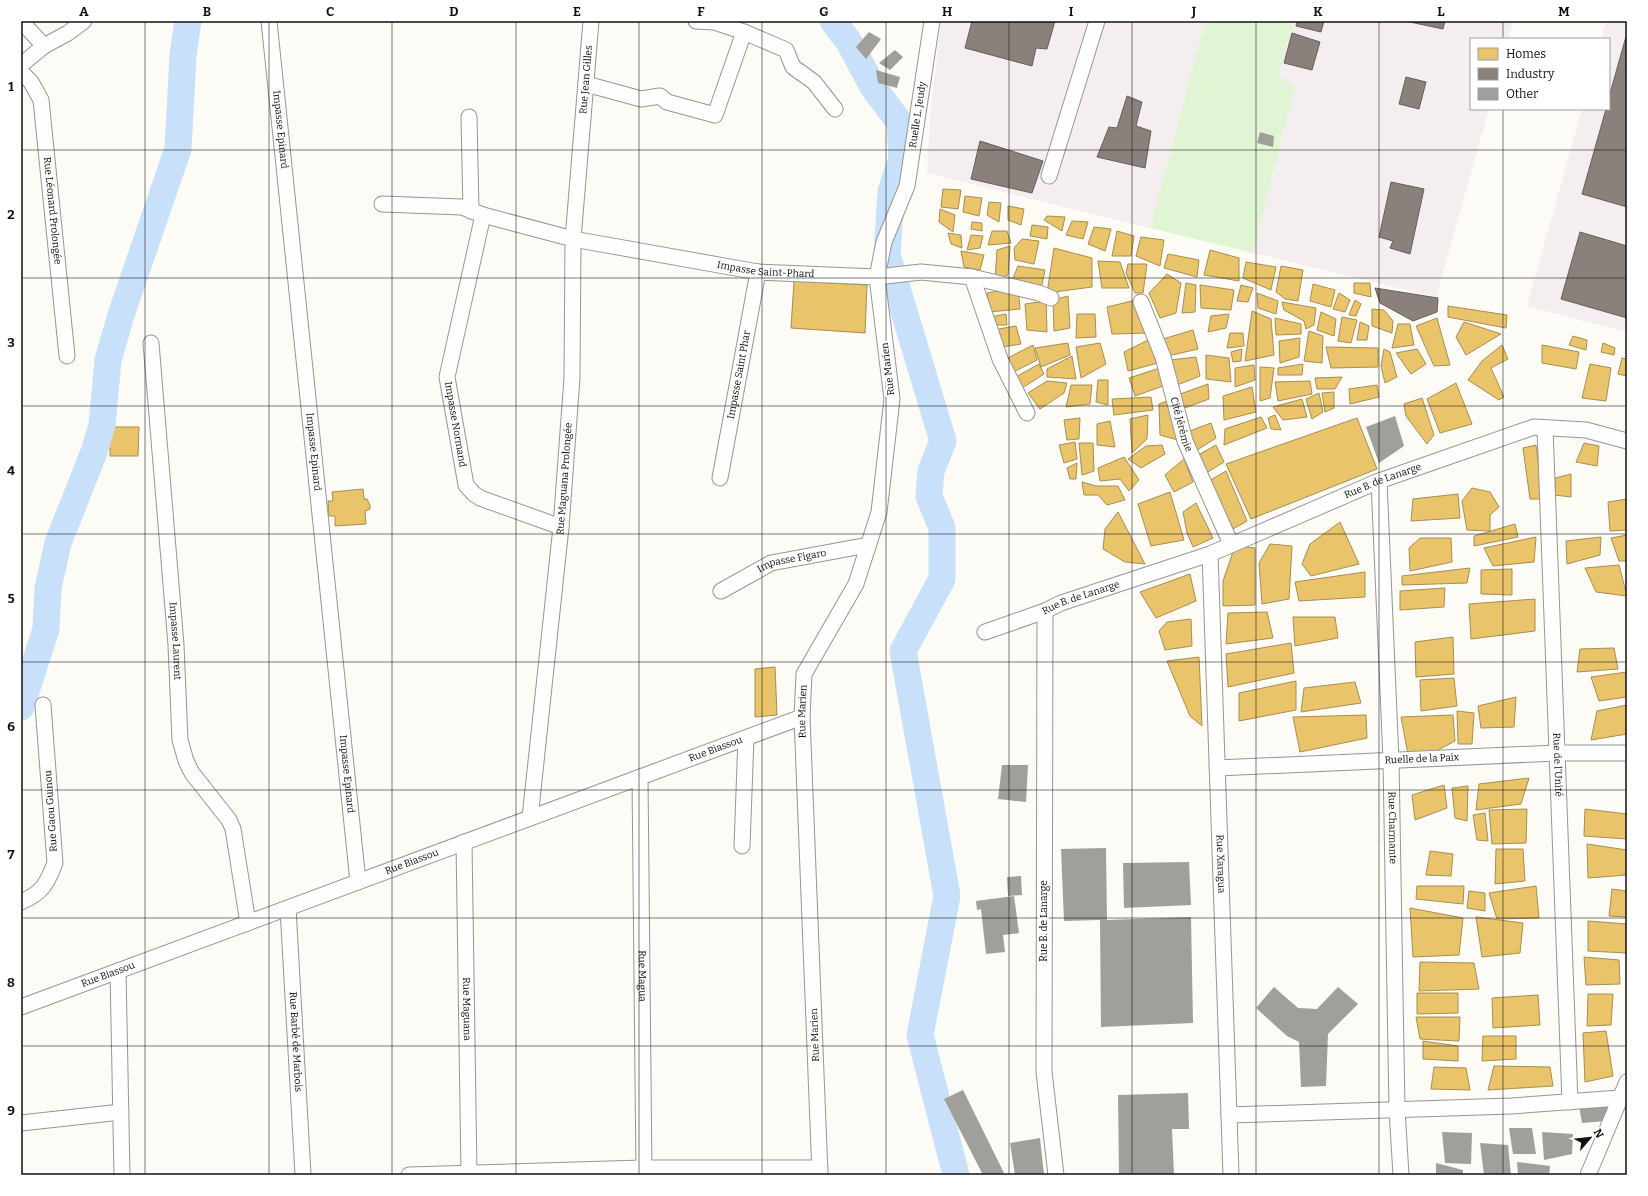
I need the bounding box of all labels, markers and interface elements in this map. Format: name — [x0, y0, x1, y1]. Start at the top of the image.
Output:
text: A — [79, 4, 89, 19]
text: B — [203, 4, 211, 19]
text: C — [326, 4, 334, 19]
text: D — [449, 4, 459, 19]
text: E — [573, 4, 581, 19]
text: F — [697, 4, 705, 19]
text: G — [819, 4, 829, 19]
text: H — [942, 4, 952, 19]
text: I — [1069, 4, 1074, 19]
text: J — [1191, 4, 1197, 19]
text: K — [1313, 4, 1323, 19]
text: L — [1437, 4, 1445, 19]
text: M — [1558, 4, 1570, 19]
legend — [1470, 38, 1610, 110]
street label: Rue Jean Gilles — [577, 44, 595, 114]
text: Homes — [1506, 47, 1546, 61]
text: Industry — [1506, 67, 1555, 81]
text: 1 — [8, 79, 14, 94]
street label: Ruelle L. Jeudy — [907, 80, 929, 149]
text: Other — [1506, 87, 1539, 101]
street label: Impasse Epinard — [270, 90, 290, 169]
street label: Rue Léonard Prolongée — [41, 156, 64, 265]
text: 2 — [7, 207, 15, 222]
street label: Impasse Saint-Phard — [716, 259, 815, 280]
street label: Impasse Saint Phar — [725, 329, 753, 420]
text: 3 — [7, 335, 15, 350]
street label: Rue Marien — [879, 341, 897, 396]
street label: Impasse Normand — [442, 381, 469, 468]
street label: Cité Jérémie — [1168, 396, 1195, 454]
street label: Impasse Epinard — [304, 412, 324, 491]
street label: Rue Maguana Prolongée — [554, 422, 575, 536]
street label: Rue B. de Lanarge — [1342, 461, 1423, 501]
text: 4 — [7, 463, 15, 478]
street label: Impasse Figaro — [755, 547, 828, 575]
street label: Rue B. de Lanarge — [1040, 578, 1121, 617]
text: 5 — [7, 591, 15, 606]
street label: Impasse Laurent — [166, 601, 183, 681]
street label: Rue Marien — [796, 684, 810, 738]
text: 6 — [7, 719, 15, 734]
street label: Rue de l'Unité — [1550, 732, 1565, 797]
street label: Impasse Epinard — [337, 734, 357, 814]
street label: Rue Biassou — [687, 734, 744, 764]
street label: Ruelle de la Paix — [1384, 751, 1460, 767]
street label: Rue Gaou Guinou — [42, 770, 60, 852]
street label: Rue Charmante — [1386, 791, 1399, 864]
street label: Rue Xaragua — [1213, 834, 1227, 894]
street label: Rue Biassou — [383, 846, 440, 877]
text: 7 — [8, 847, 15, 862]
street label: Rue B. de Lanarge — [1038, 880, 1050, 962]
street label: Rue Magua — [636, 950, 648, 1002]
street label: Rue Biassou — [80, 959, 137, 990]
text: 8 — [7, 975, 15, 990]
street label: Rue Maguana — [460, 977, 473, 1041]
street label: Rue Barbé de Marbois — [287, 991, 304, 1093]
street label: Rue Marien — [808, 1007, 822, 1062]
text: 9 — [7, 1103, 15, 1118]
north arrow — [1570, 1118, 1610, 1158]
text: N — [1591, 1127, 1606, 1141]

